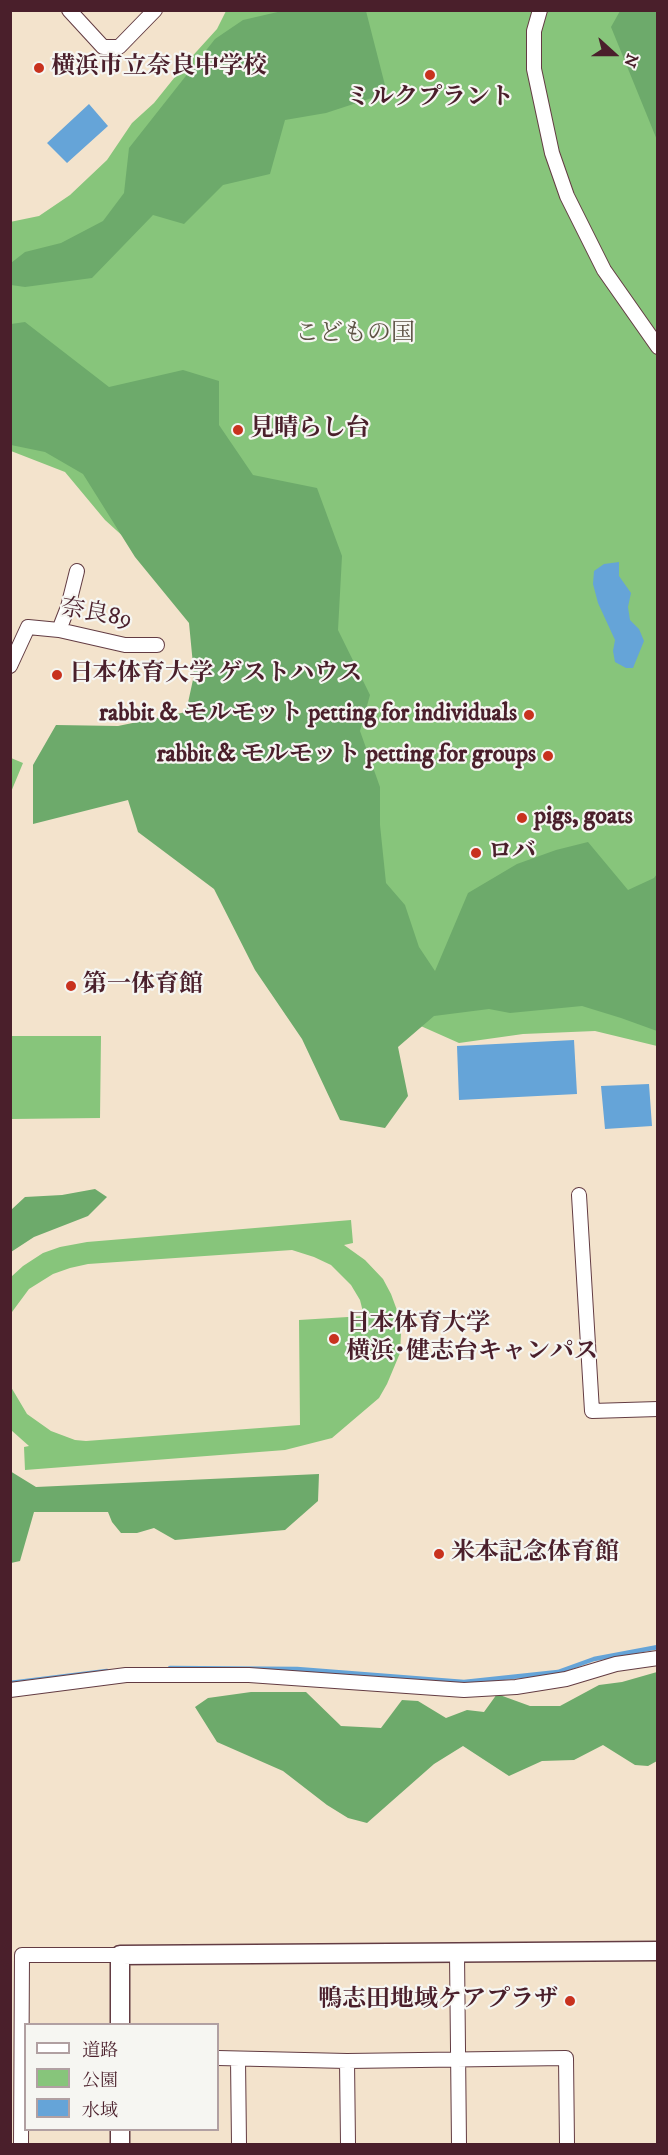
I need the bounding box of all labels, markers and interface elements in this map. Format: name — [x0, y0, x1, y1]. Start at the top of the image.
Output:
north arrow — [584, 24, 644, 84]
text: N — [619, 51, 642, 70]
place label: 横浜市立奈良中学校 — [51, 54, 267, 82]
marker: 横浜市立奈良中学校 — [32, 61, 46, 75]
marker: ミルクプラント — [423, 68, 437, 82]
place label: ミルクプラント — [346, 85, 514, 113]
park label: こどもの国 — [295, 321, 415, 349]
place label: 見晴らし台 — [250, 416, 370, 444]
marker: 見晴らし台 — [231, 423, 245, 437]
street label: 奈良89 — [58, 595, 134, 635]
place label: 日本体育大学 ゲストハウス — [69, 661, 362, 689]
marker: 日本体育大学 ゲストハウス — [50, 668, 64, 682]
place label: rabbit & モルモット petting for individuals — [99, 701, 517, 729]
marker: rabbit & モルモット petting for individuals — [522, 708, 536, 722]
place label: rabbit & モルモット petting for groups — [157, 742, 536, 770]
marker: rabbit & モルモット petting for groups — [541, 749, 555, 763]
place label: pigs, goats — [534, 804, 633, 832]
marker: pigs, goats — [515, 811, 529, 825]
place label: ロバ — [488, 839, 536, 867]
marker: ロバ — [469, 846, 483, 860]
place label: 第一体育館 — [83, 972, 203, 1000]
marker: 第一体育館 — [64, 979, 78, 993]
place label: 日本体育大学 横浜･健志台キャンパス — [346, 1311, 598, 1367]
marker: 日本体育大学 横浜･健志台キャンパス — [327, 1332, 341, 1346]
place label: 米本記念体育館 — [451, 1540, 619, 1568]
marker: 米本記念体育館 — [432, 1547, 446, 1561]
place label: 鴨志田地域ケアプラザ — [318, 1987, 558, 2015]
marker: 鴨志田地域ケアプラザ — [563, 1994, 577, 2008]
legend — [24, 2023, 219, 2131]
text: 道路 — [82, 2040, 118, 2062]
text: 公園 — [82, 2070, 118, 2092]
text: 水域 — [82, 2100, 118, 2122]

